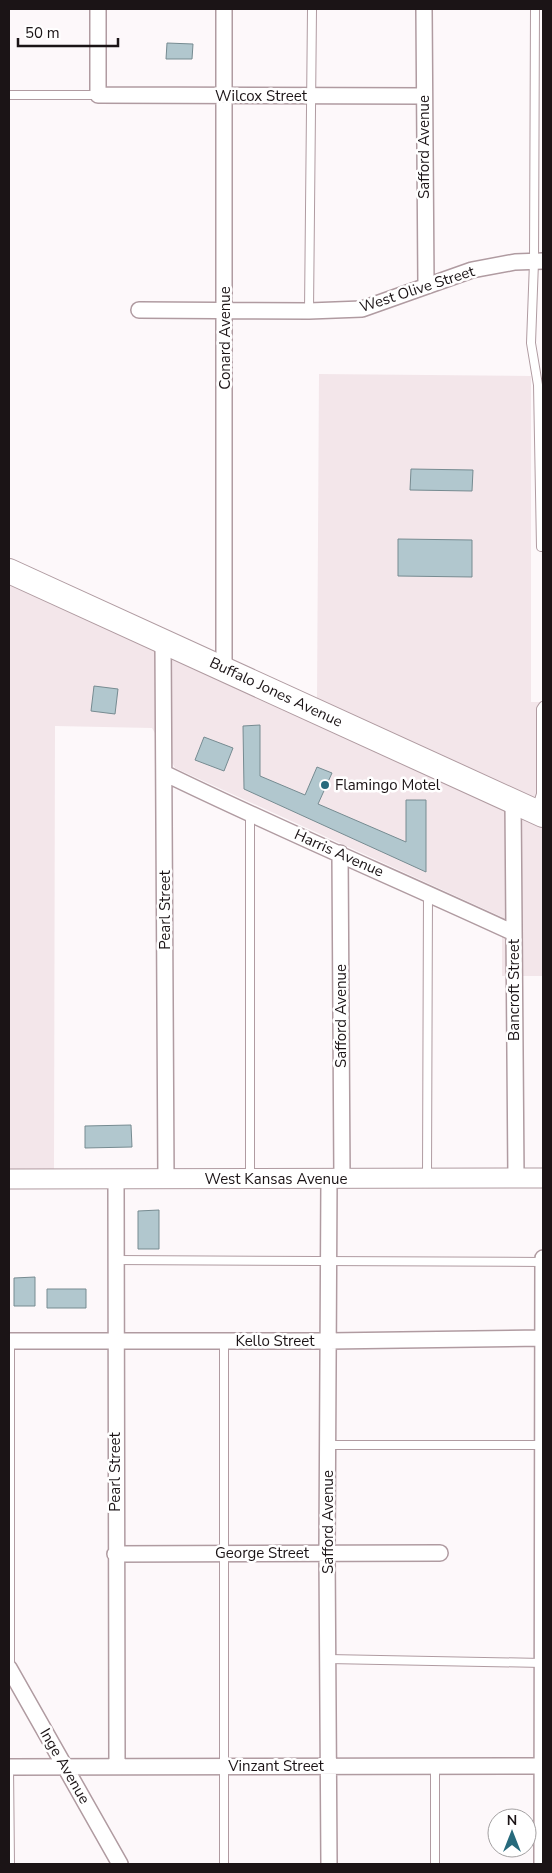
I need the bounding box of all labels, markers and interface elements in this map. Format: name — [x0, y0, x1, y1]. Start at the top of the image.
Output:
scale bar — [18, 15, 118, 47]
text: 50 m — [25, 23, 60, 43]
street label: Wilcox Street — [215, 86, 308, 106]
street label: Safford Avenue — [414, 95, 434, 199]
street label: West Olive Street — [357, 261, 478, 317]
street label: Conard Avenue — [215, 286, 235, 390]
street label: Buffalo Jones Avenue — [206, 652, 346, 732]
place label: Flamingo Motel — [335, 775, 441, 795]
marker: Flamingo Motel — [319, 779, 331, 791]
street label: Harris Avenue — [291, 824, 387, 882]
street label: Pearl Street — [155, 869, 175, 950]
street label: Bancroft Street — [504, 938, 524, 1041]
street label: Safford Avenue — [331, 964, 351, 1068]
street label: West Kansas Avenue — [205, 1169, 348, 1189]
street label: Kello Street — [235, 1331, 315, 1351]
street label: Pearl Street — [105, 1431, 125, 1512]
street label: Safford Avenue — [318, 1470, 338, 1574]
street label: George Street — [215, 1543, 310, 1563]
street label: Inge Avenue — [35, 1725, 95, 1807]
street label: Vinzant Street — [227, 1756, 325, 1776]
north arrow — [487, 1808, 537, 1858]
text: N — [507, 1811, 517, 1830]

